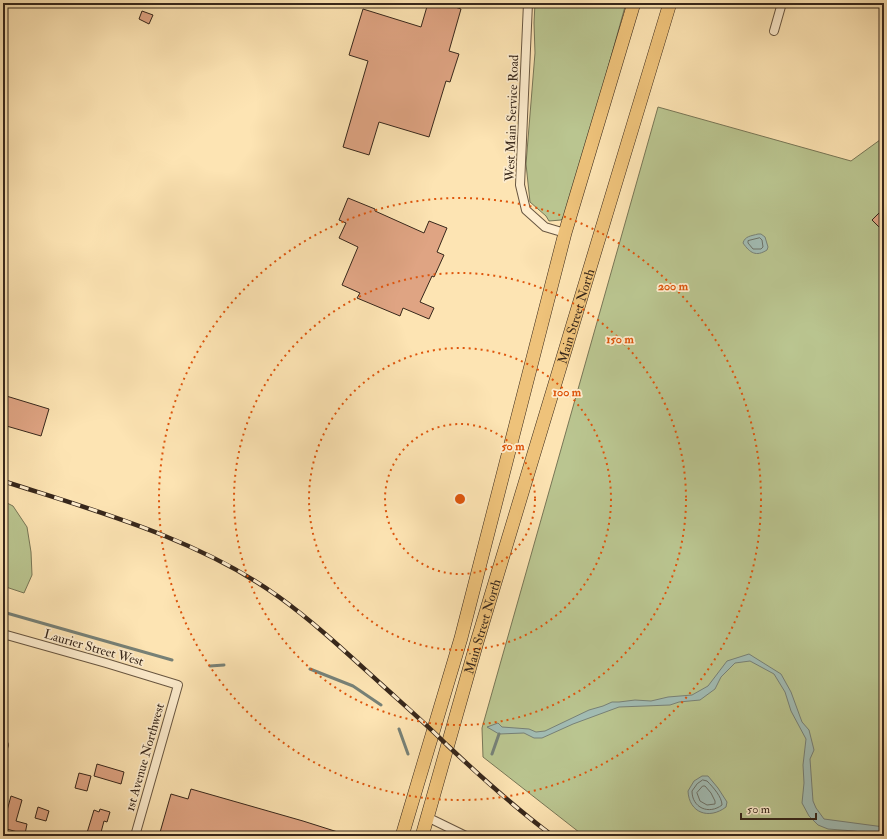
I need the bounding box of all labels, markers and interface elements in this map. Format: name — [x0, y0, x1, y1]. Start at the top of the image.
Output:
street label: West Main Service Road — [502, 54, 522, 183]
street label: Main Street North — [554, 267, 598, 366]
text: 200 m — [658, 279, 689, 294]
text: 150 m — [606, 332, 634, 347]
text: 100 m — [553, 385, 582, 400]
text: 50 m — [501, 439, 525, 454]
centre of rings — [453, 492, 467, 506]
street label: Main Street North — [461, 577, 505, 676]
street label: Laurier Street West — [42, 626, 145, 670]
street label: 1st Avenue Northwest — [122, 701, 168, 813]
scale bar — [741, 795, 816, 821]
text: 50 m — [747, 802, 771, 817]

